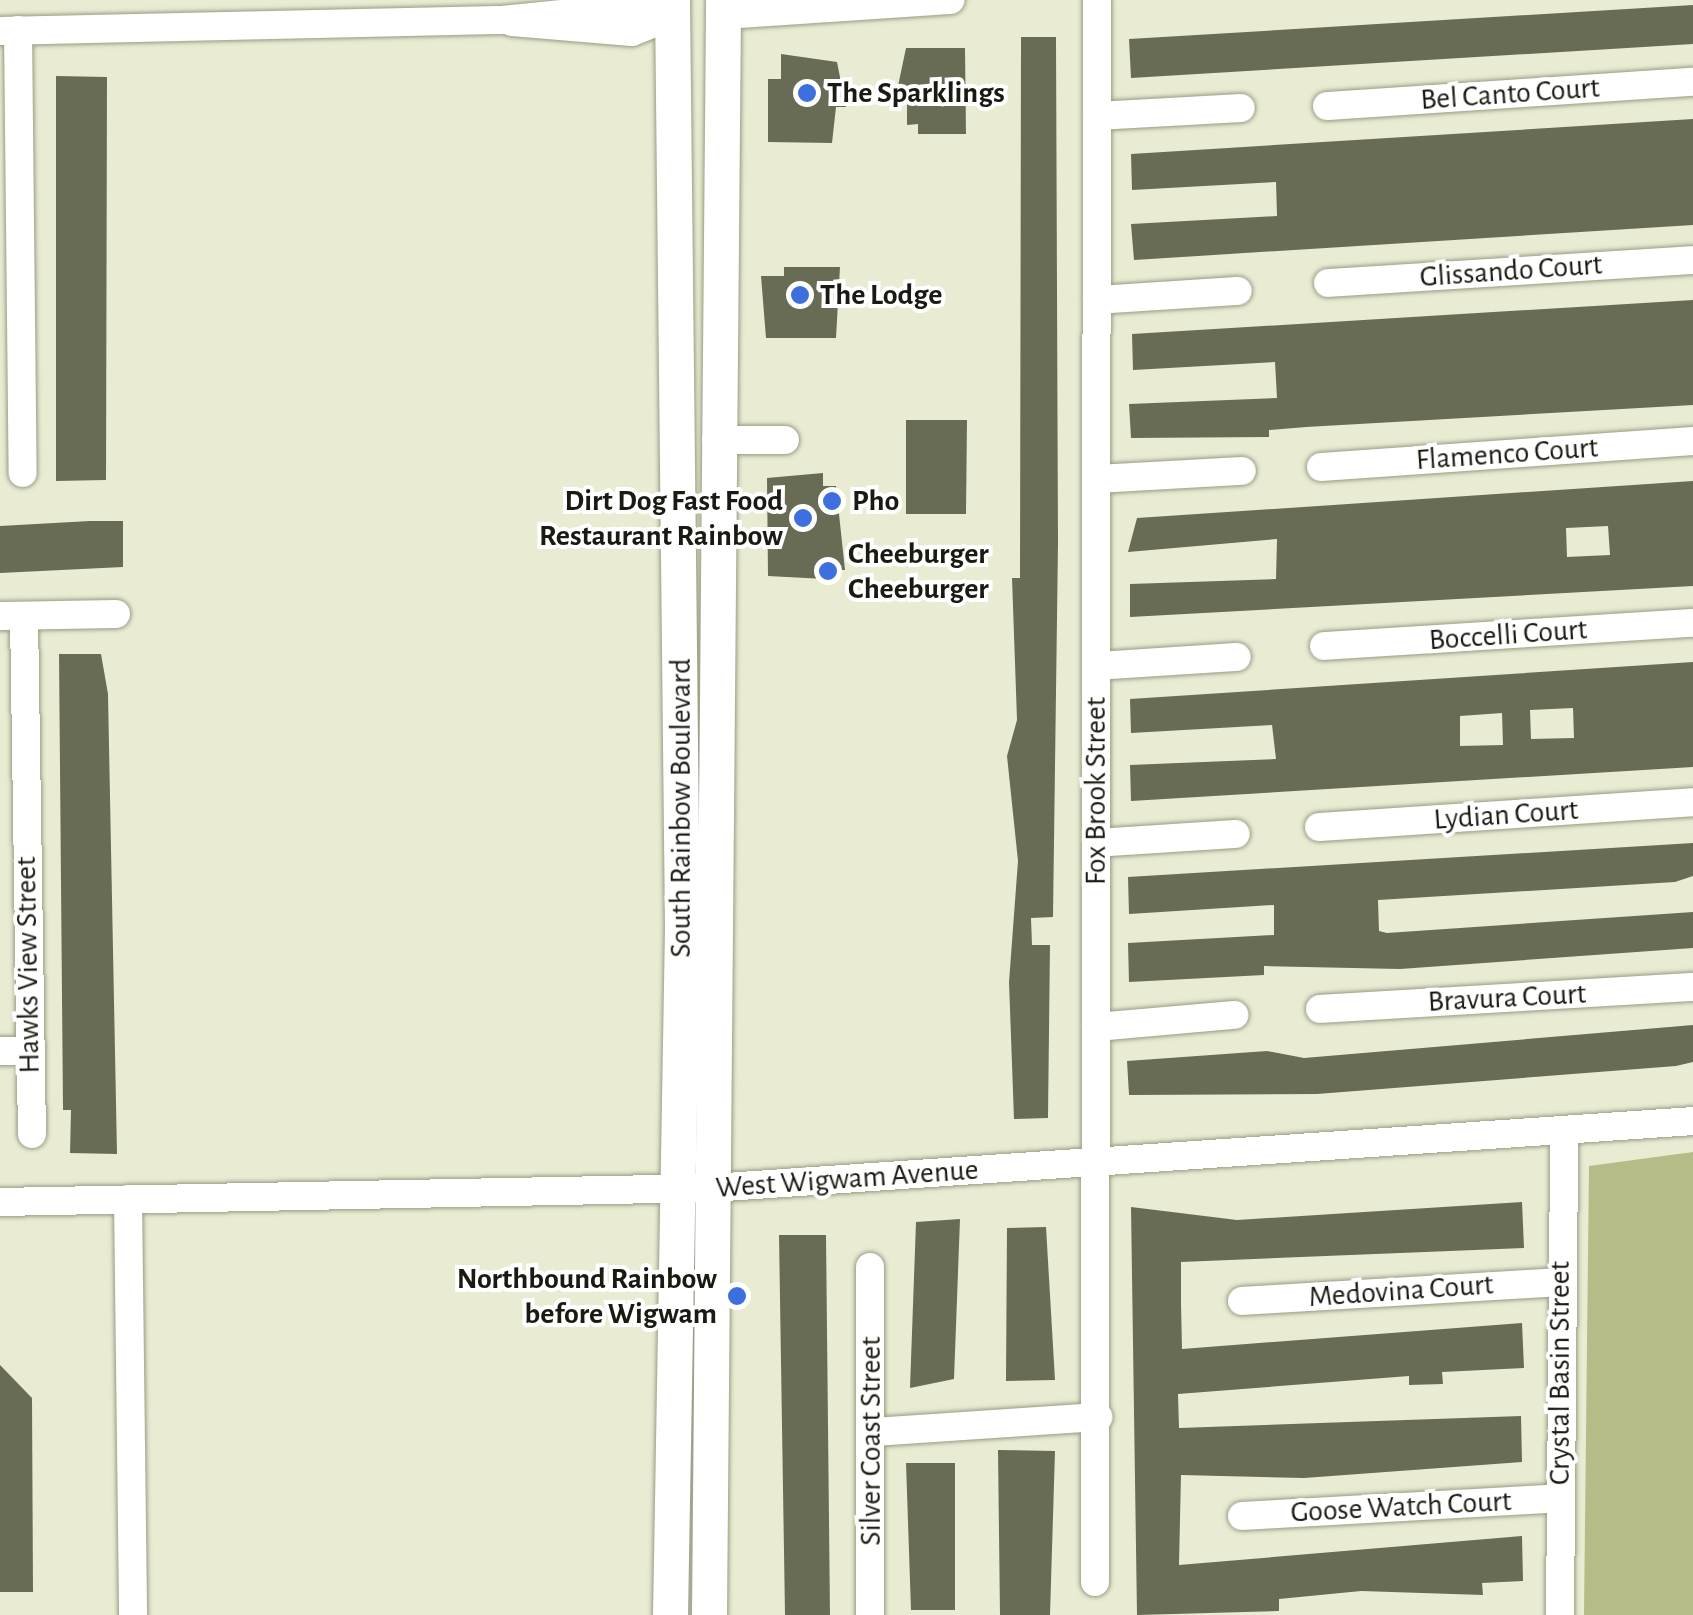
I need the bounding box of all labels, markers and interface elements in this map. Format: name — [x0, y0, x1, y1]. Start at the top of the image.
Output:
street label: Bel Canto Court — [1419, 70, 1601, 118]
place label: The Sparklings — [827, 75, 1005, 111]
marker: The Sparklings — [796, 82, 818, 104]
street label: Glissando Court — [1419, 247, 1603, 295]
place label: The Lodge — [820, 277, 942, 313]
marker: The Lodge — [789, 284, 811, 306]
street label: Flamenco Court — [1415, 430, 1599, 478]
place label: Dirt Dog Fast Food Restaurant Rainbow — [539, 483, 783, 554]
place label: Pho — [852, 483, 899, 519]
marker: Pho — [821, 490, 843, 512]
marker: Dirt Dog Fast Food Restaurant Rainbow — [792, 507, 814, 529]
place label: Cheeburger Cheeburger — [848, 536, 989, 606]
marker: Cheeburger Cheeburger — [817, 560, 839, 582]
street label: Boccelli Court — [1428, 612, 1588, 658]
street label: South Rainbow Boulevard — [663, 658, 699, 958]
street label: Fox Brook Street — [1078, 697, 1114, 885]
street label: Lydian Court — [1432, 792, 1580, 838]
street label: Hawks View Street — [8, 856, 48, 1074]
street label: Bravura Court — [1427, 976, 1587, 1020]
street label: West Wigwam Avenue — [714, 1152, 980, 1206]
place label: Northbound Rainbow before Wigwam — [457, 1261, 717, 1332]
street label: Crystal Basin Street — [1542, 1261, 1578, 1485]
street label: Medovina Court — [1307, 1267, 1495, 1315]
marker: Northbound Rainbow before Wigwam — [726, 1285, 748, 1307]
street label: Silver Coast Street — [853, 1336, 889, 1546]
street label: Goose Watch Court — [1290, 1483, 1512, 1531]

